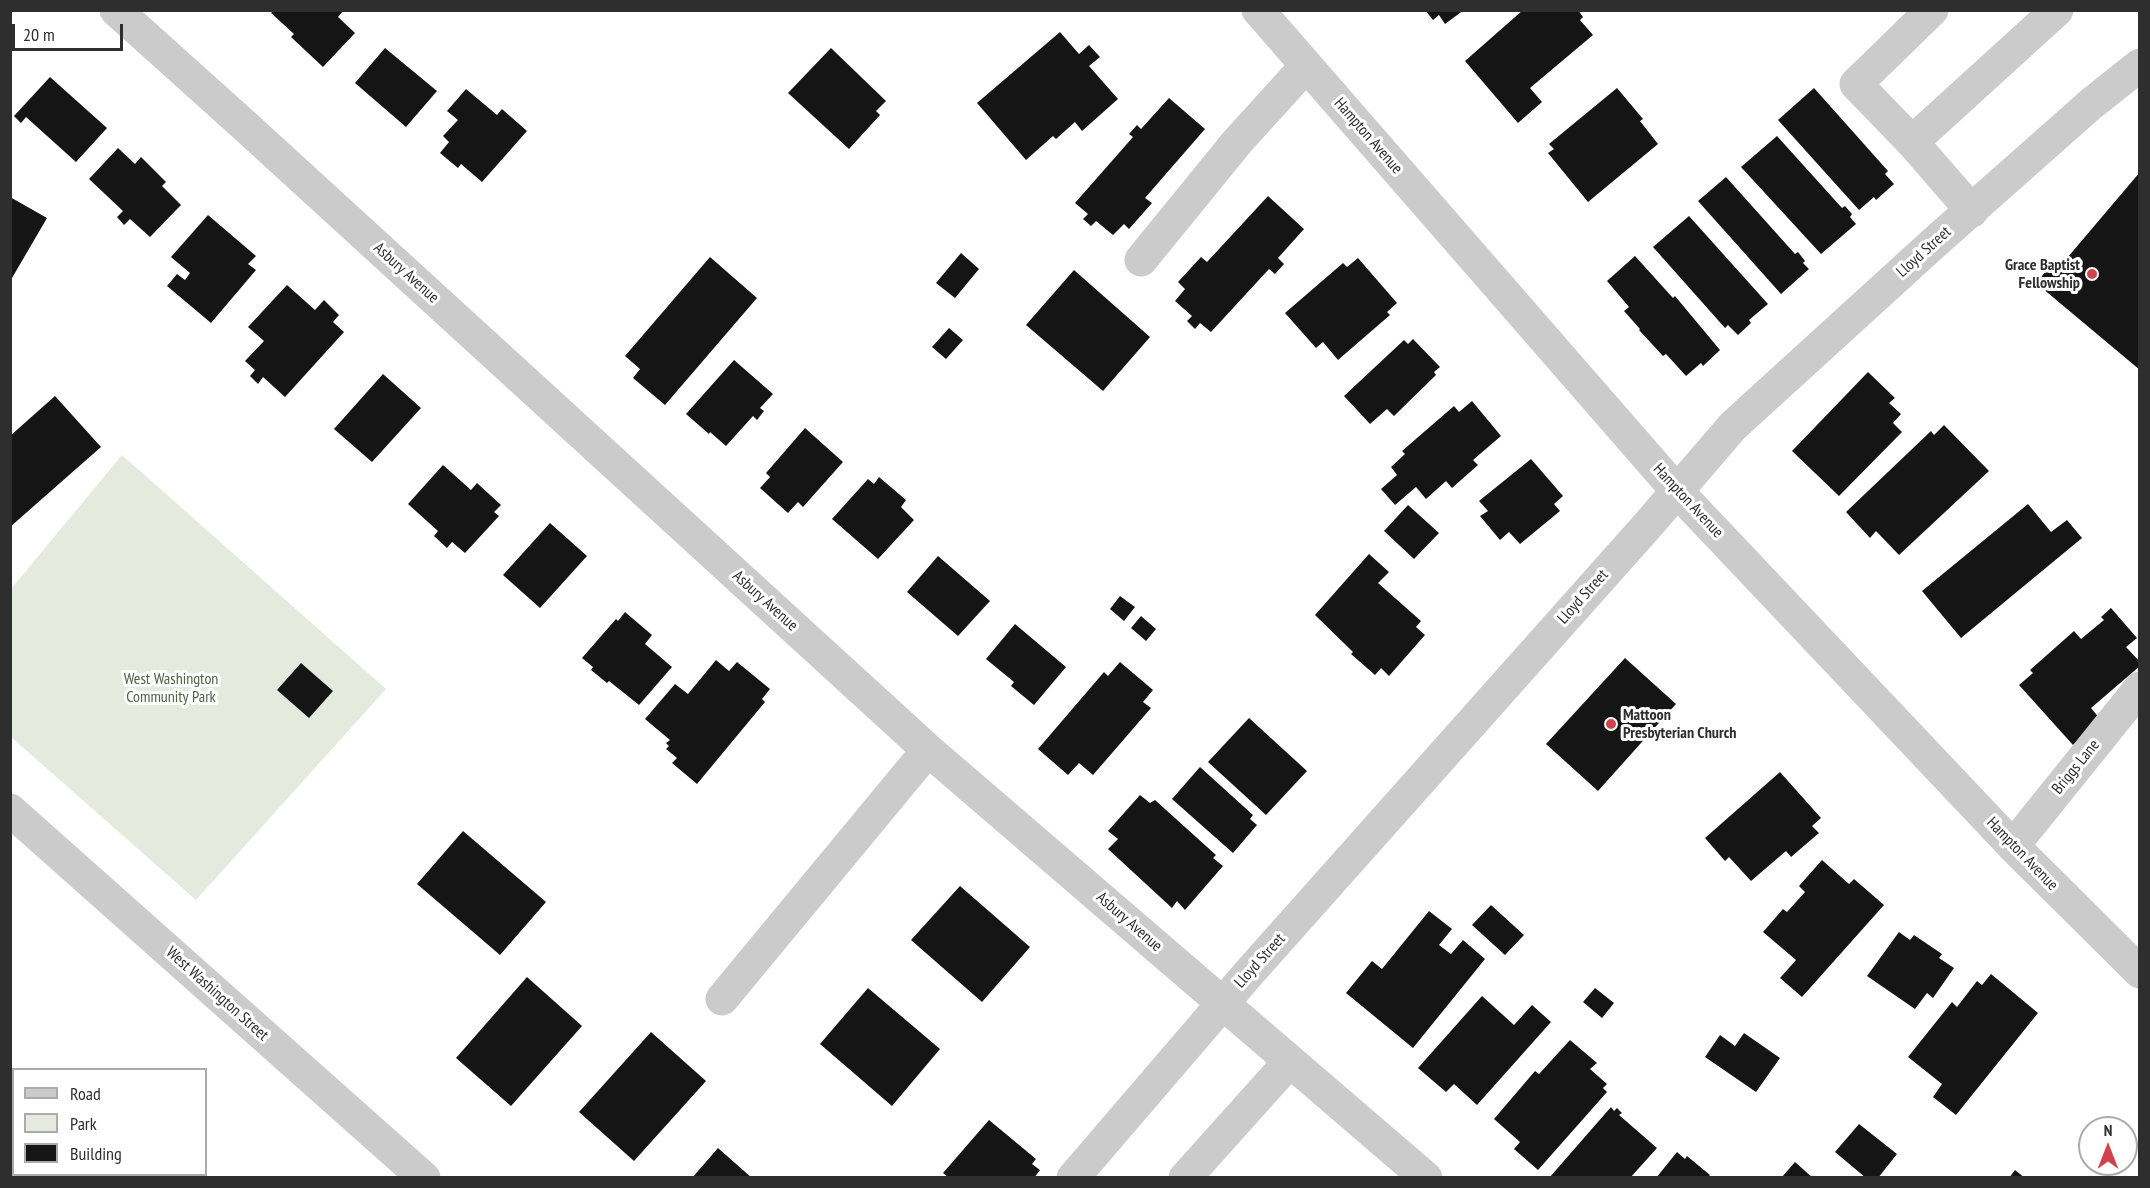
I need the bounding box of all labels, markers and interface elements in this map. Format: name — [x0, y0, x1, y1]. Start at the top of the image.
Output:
scale bar — [15, 12, 126, 50]
text: 20 m — [23, 23, 55, 46]
street label: Hampton Avenue — [1330, 94, 1406, 178]
street label: Lloyd Street — [1893, 223, 1955, 281]
street label: Asbury Avenue — [369, 239, 443, 307]
place label: Grace Baptist Fellowship — [2005, 255, 2080, 293]
marker: Grace Baptist Fellowship — [2085, 267, 2099, 281]
street label: Hampton Avenue — [1649, 460, 1727, 542]
street label: Lloyd Street — [1554, 566, 1612, 628]
street label: Asbury Avenue — [728, 567, 802, 635]
park label: West Washington Community Park — [124, 669, 218, 707]
place label: Mattoon Presbyterian Church — [1623, 705, 1736, 743]
marker: Mattoon Presbyterian Church — [1604, 717, 1618, 731]
street label: Briggs Lane — [2048, 736, 2104, 798]
street label: Hampton Avenue — [1982, 813, 2062, 895]
street label: Asbury Avenue — [1092, 888, 1166, 956]
street label: Lloyd Street — [1231, 930, 1289, 992]
street label: West Washington Street — [162, 943, 272, 1045]
legend — [12, 1068, 207, 1176]
text: Road — [70, 1082, 101, 1105]
text: Park — [70, 1112, 97, 1135]
north arrow — [2078, 1116, 2138, 1176]
text: N — [2104, 1120, 2112, 1140]
text: Building — [70, 1142, 122, 1165]

